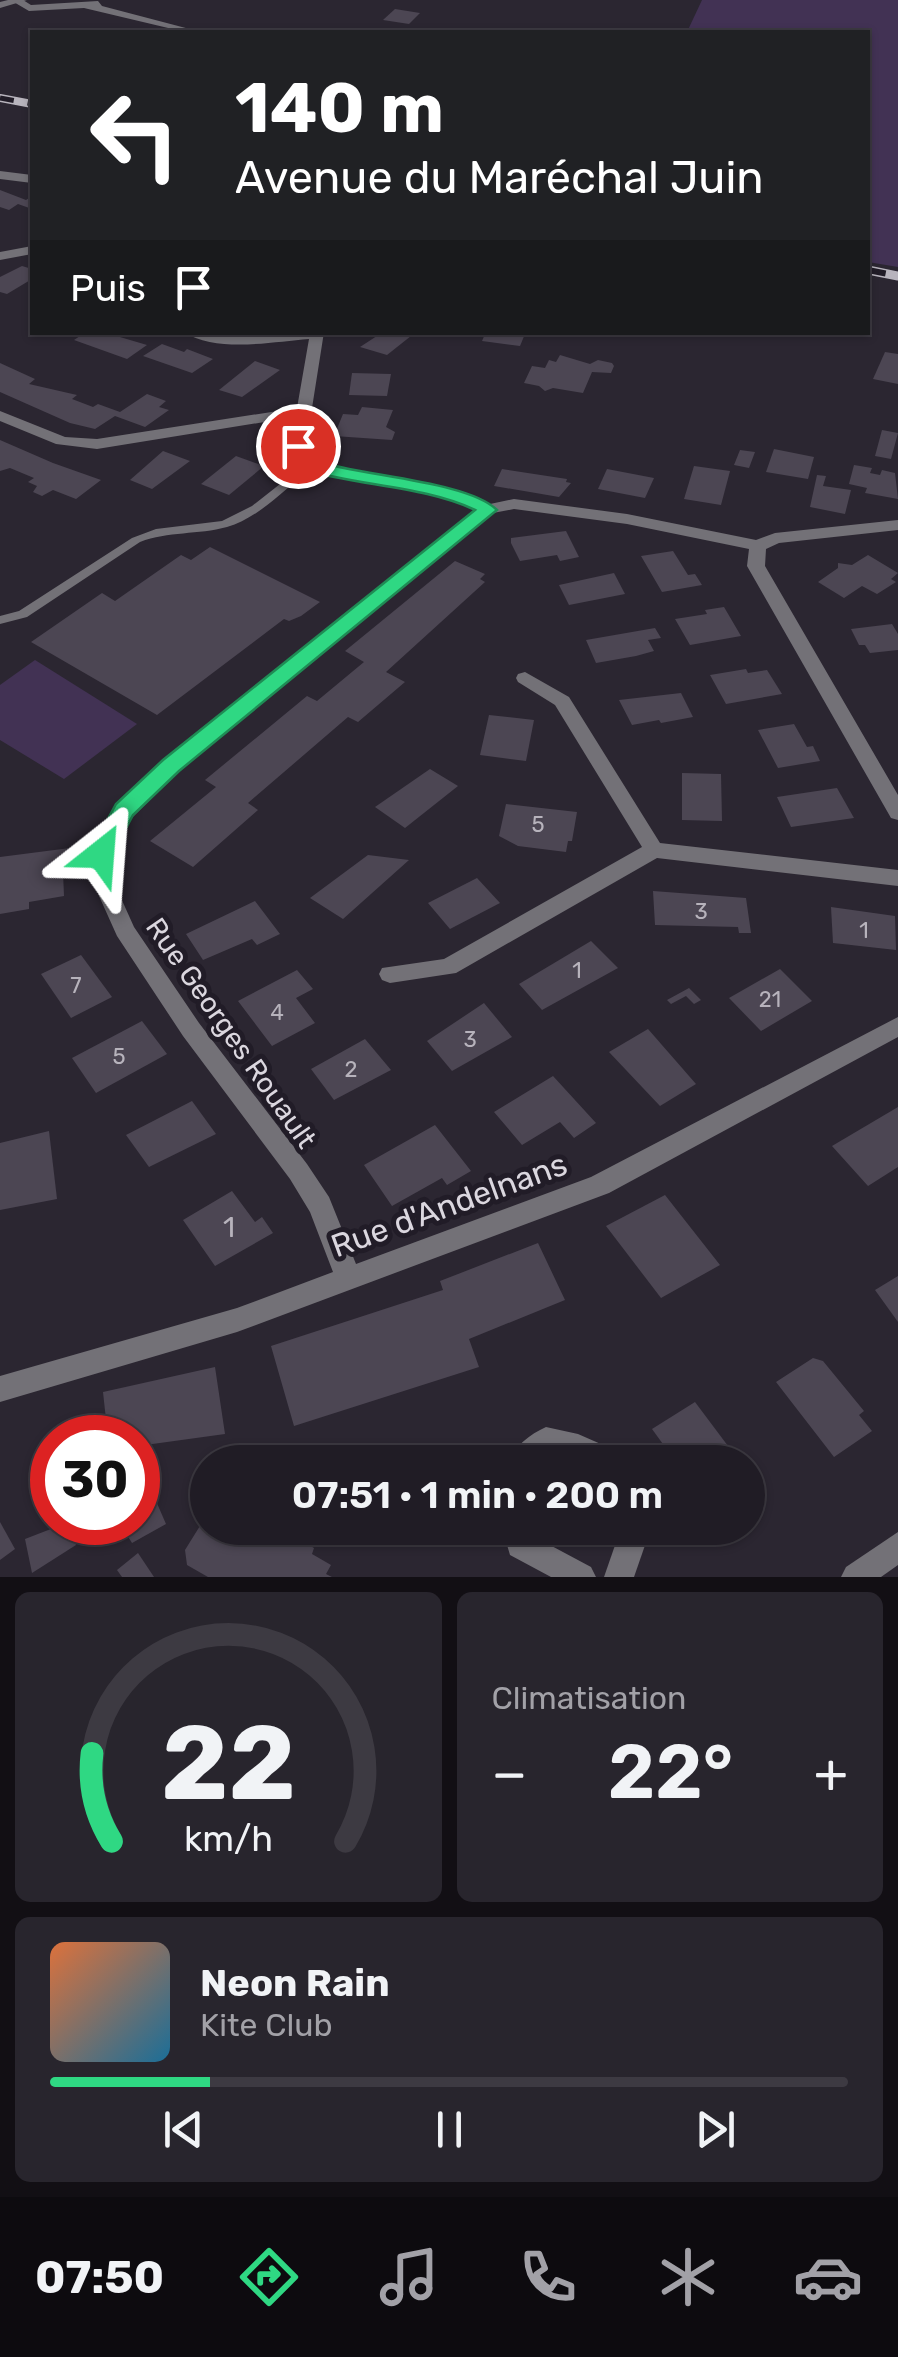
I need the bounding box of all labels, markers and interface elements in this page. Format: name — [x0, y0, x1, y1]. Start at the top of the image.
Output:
text: 140 m — [235, 67, 444, 150]
icon: left — [70, 70, 200, 200]
text: Avenue du Maréchal Juin — [235, 151, 764, 204]
icon: arrive — [166, 260, 221, 315]
text: Puis — [70, 265, 146, 311]
pin — [256, 404, 341, 489]
icon: arrive — [271, 419, 326, 474]
position arrow — [49, 802, 153, 906]
house number: 5 — [531, 811, 545, 838]
house number: 3 — [694, 898, 708, 925]
street label: Rue Georges Rouault — [139, 911, 323, 1155]
house number: 1 — [859, 917, 869, 944]
house number: 1 — [572, 957, 582, 984]
house number: 7 — [70, 972, 82, 999]
house number: 21 — [759, 986, 781, 1013]
house number: 4 — [270, 999, 284, 1026]
house number: 3 — [463, 1026, 477, 1053]
house number: 5 — [112, 1043, 126, 1070]
house number: 2 — [345, 1056, 357, 1083]
street label: Rue d'Andelnans — [326, 1145, 572, 1265]
house number: 1 — [223, 1211, 235, 1244]
speed limit sign: 30 — [30, 1415, 160, 1545]
text: 07:51 · 1 min · 200 m — [292, 1472, 663, 1518]
text: Climatisation — [492, 1679, 686, 1717]
text: 22 — [161, 1702, 296, 1825]
text: 22° — [608, 1728, 733, 1817]
text: − — [492, 1741, 527, 1806]
text: + — [814, 1741, 848, 1806]
text: km/h — [184, 1818, 273, 1860]
text: Neon Rain — [200, 1960, 390, 2006]
text: Kite Club — [200, 2006, 333, 2044]
icon: previous — [156, 2102, 211, 2157]
icon: pause — [422, 2102, 477, 2157]
icon: next — [688, 2102, 743, 2157]
icon: directions — [234, 2242, 304, 2312]
icon: music — [374, 2242, 444, 2312]
icon: phone — [513, 2242, 583, 2312]
icon: climate — [653, 2242, 723, 2312]
icon: car — [793, 2242, 863, 2312]
text: 07:50 — [35, 2251, 164, 2304]

